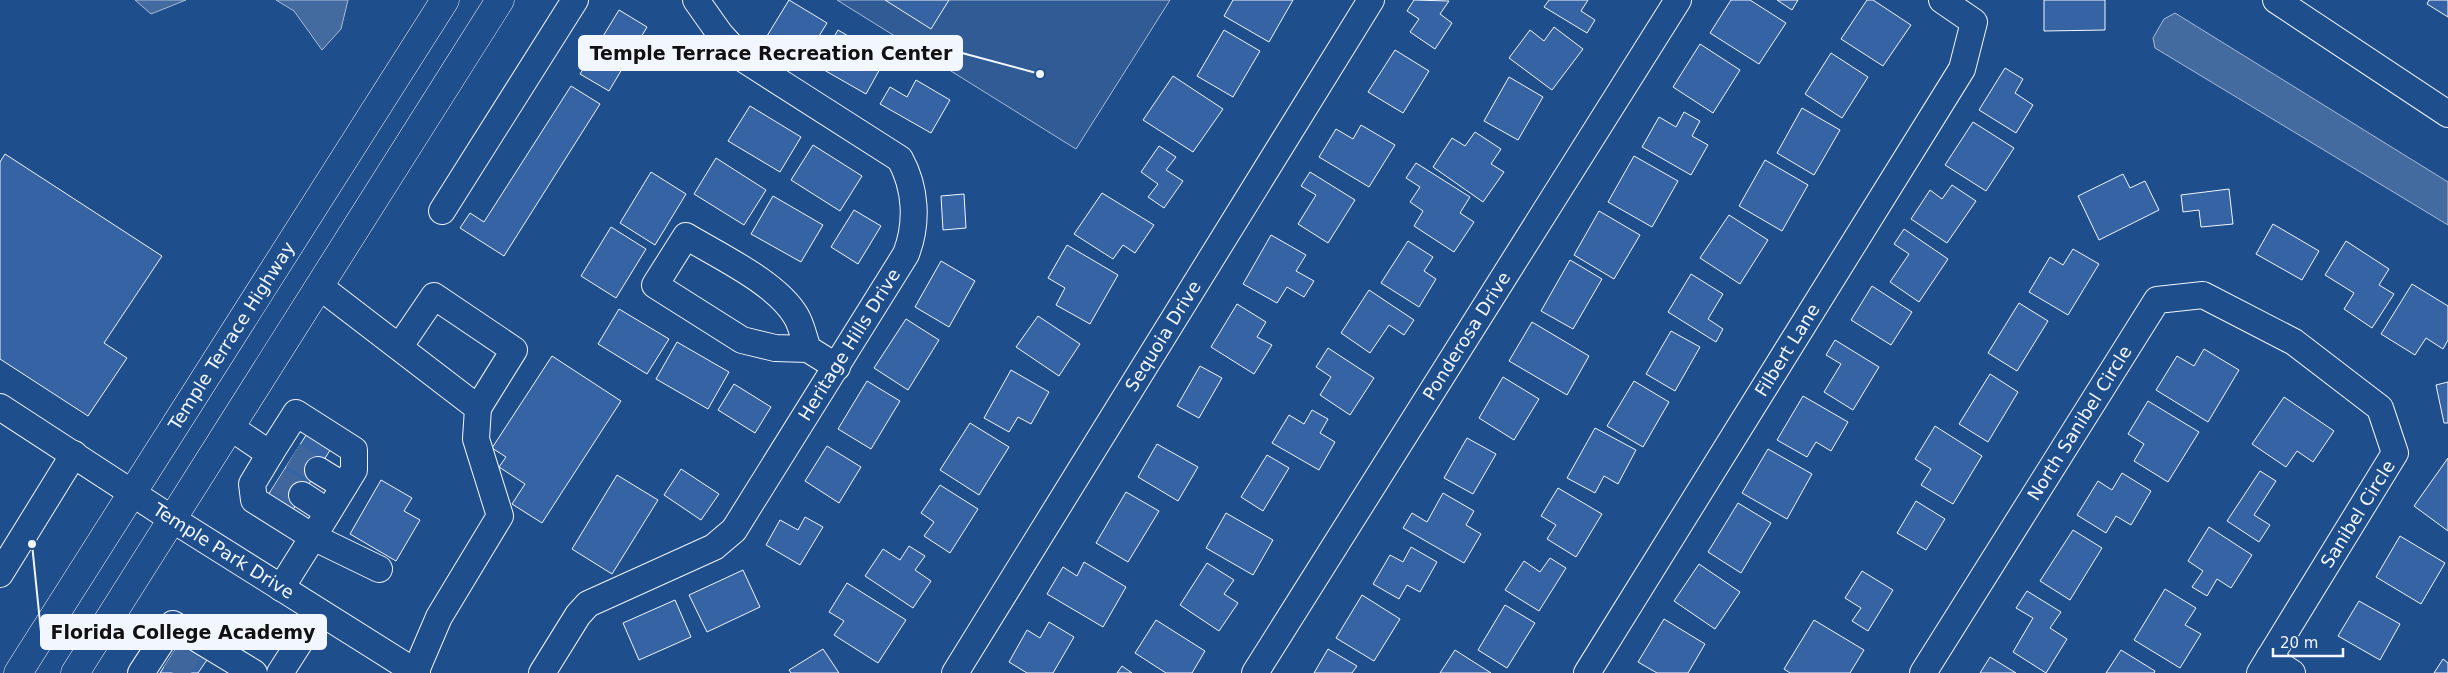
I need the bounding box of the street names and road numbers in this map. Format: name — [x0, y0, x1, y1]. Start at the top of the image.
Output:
street label: Temple Terrace Highway — [163, 237, 299, 435]
street label: Heritage Hills Drive — [794, 265, 904, 424]
street label: Ponderosa Drive — [1418, 268, 1514, 404]
street label: Sequoia Drive — [1121, 277, 1205, 395]
street label: Filbert Lane — [1750, 300, 1824, 400]
street label: North Sanibel Circle — [2023, 341, 2136, 504]
street label: Sanibel Circle — [2316, 456, 2399, 571]
street label: Temple Park Drive — [149, 498, 298, 603]

